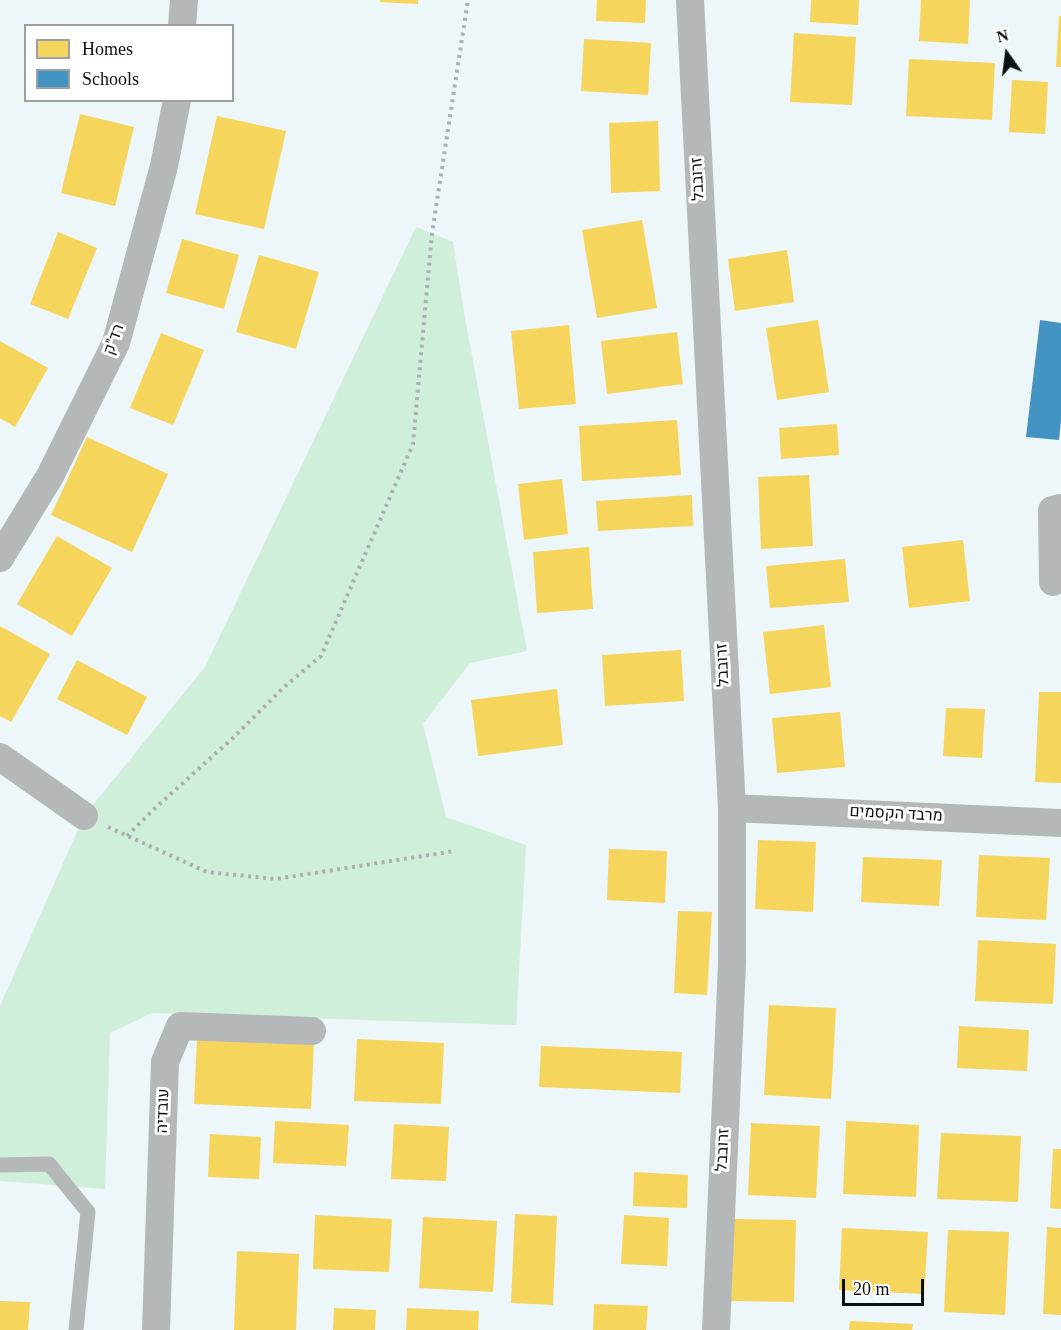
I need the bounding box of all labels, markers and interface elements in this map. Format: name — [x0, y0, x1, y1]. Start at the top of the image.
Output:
legend — [24, 24, 234, 102]
north arrow — [977, 24, 1037, 84]
text: N — [995, 26, 1010, 46]
text: Homes — [82, 39, 133, 59]
text: Schools — [82, 69, 139, 89]
street label: זרובבל — [688, 157, 710, 201]
street label: רד"ק — [101, 322, 129, 358]
street label: זרובבל — [713, 643, 735, 687]
street label: מרבד הקסמים — [849, 803, 943, 827]
street label: עובדיה — [154, 1088, 174, 1134]
street label: זרובבל — [713, 1128, 735, 1172]
scale bar — [845, 1267, 928, 1305]
text: 20 m — [853, 1279, 890, 1299]

